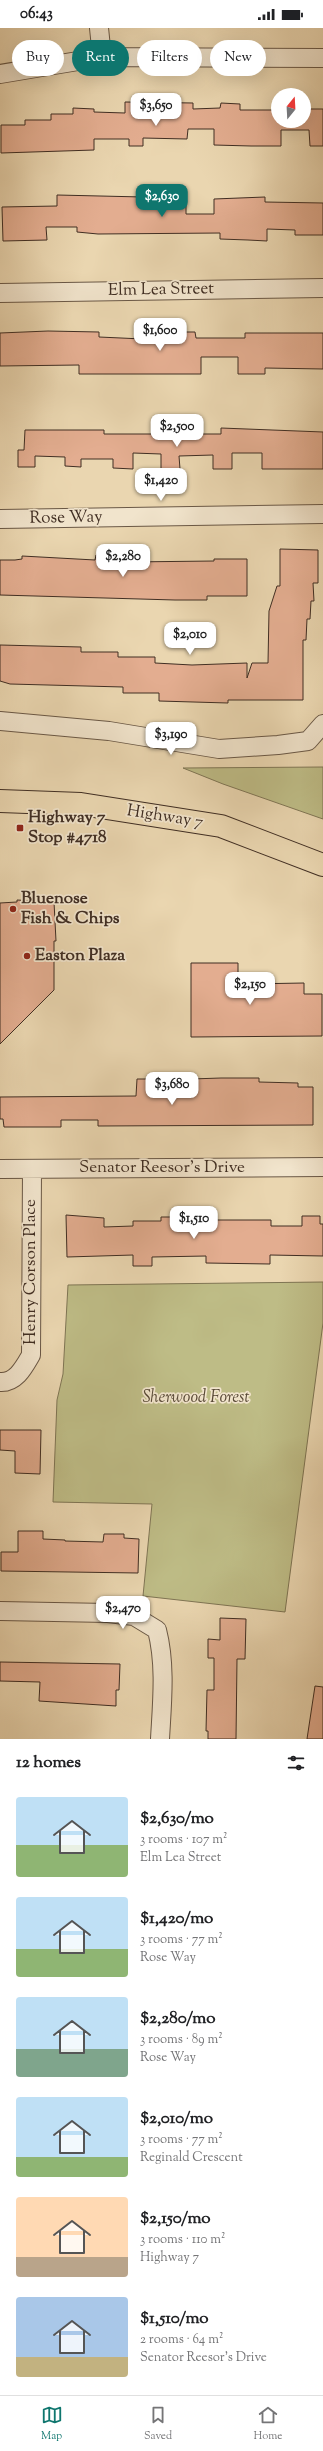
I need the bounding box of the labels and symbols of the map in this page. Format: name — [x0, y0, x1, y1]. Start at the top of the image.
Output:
north arrow — [271, 88, 311, 128]
pin: $3,650 — [123, 93, 189, 127]
pin: $2,630 — [129, 184, 195, 218]
street label: Elm Lea Street — [108, 277, 214, 303]
pin: $1,600 — [127, 318, 193, 352]
pin: $2,500 — [144, 414, 210, 448]
pin: $1,420 — [128, 468, 194, 502]
street label: Rose Way — [29, 505, 103, 531]
pin: $2,280 — [90, 544, 156, 578]
pin: $2,010 — [157, 622, 223, 656]
pin: $3,190 — [138, 722, 204, 756]
street label: Highway 7 — [125, 799, 205, 835]
place label: Highway 7 Stop #4718 — [28, 806, 107, 850]
marker: Highway 7 Stop #4718 — [15, 823, 25, 833]
place label: Bluenose Fish & Chips — [21, 887, 120, 931]
marker: Bluenose Fish & Chips — [8, 904, 18, 914]
place label: Easton Plaza — [35, 944, 125, 968]
marker: Easton Plaza — [22, 951, 32, 961]
pin: $2,150 — [217, 972, 283, 1006]
pin: $3,680 — [139, 1072, 205, 1106]
street label: Senator Reesor's Drive — [79, 1156, 245, 1180]
street label: Henry Corson Place — [19, 1199, 43, 1345]
pin: $1,510 — [161, 1206, 227, 1240]
park label: Sherwood Forest — [142, 1386, 250, 1410]
pin: $2,470 — [90, 1596, 156, 1630]

